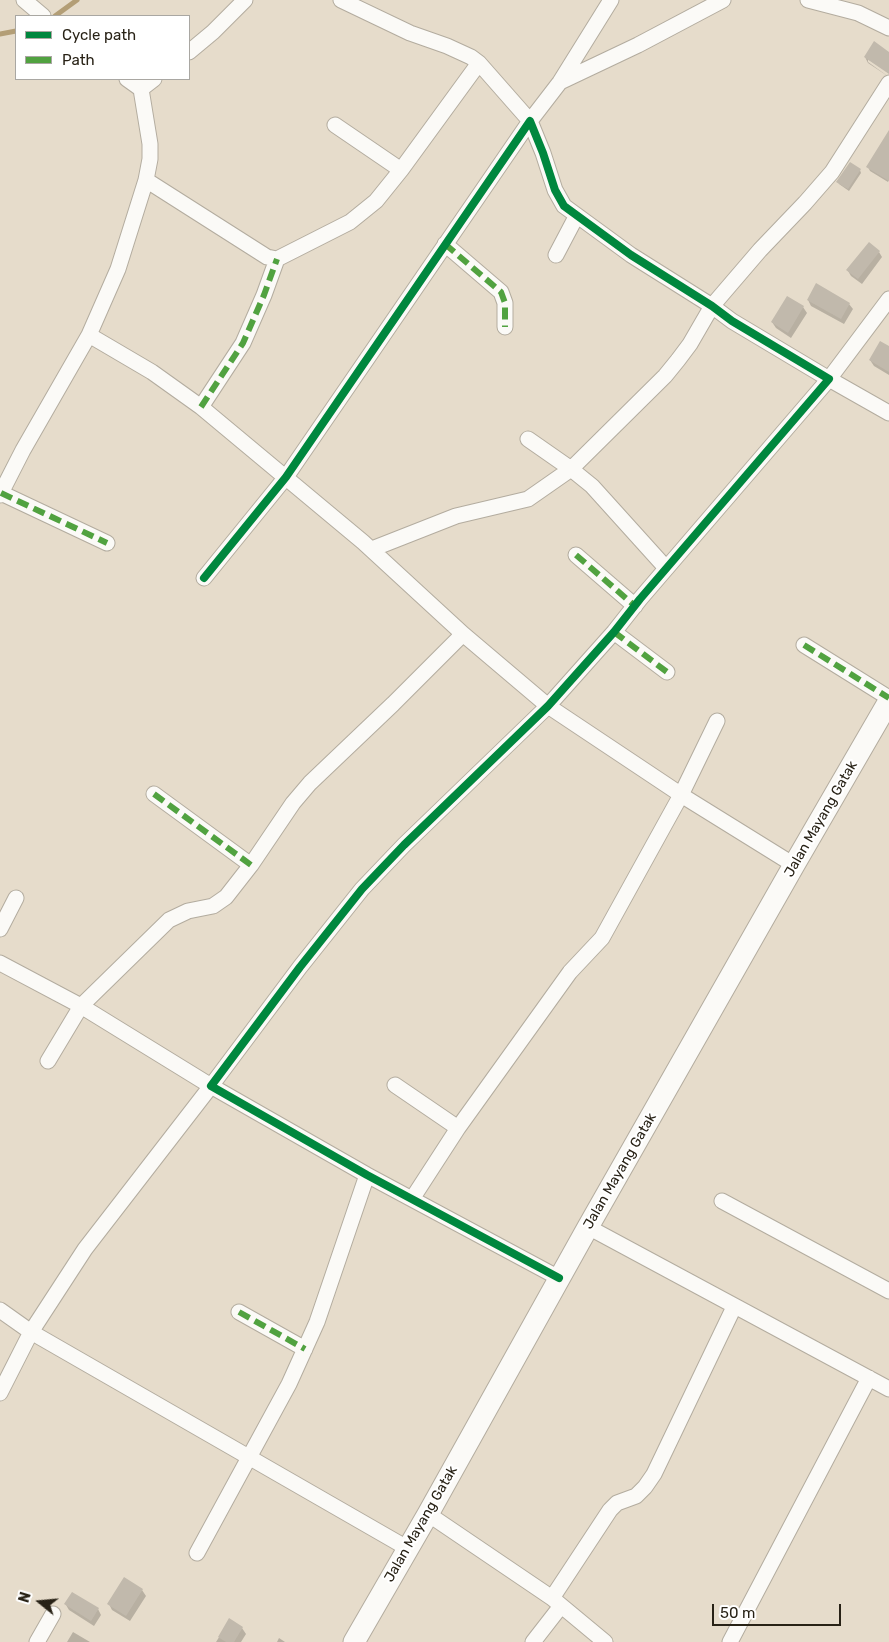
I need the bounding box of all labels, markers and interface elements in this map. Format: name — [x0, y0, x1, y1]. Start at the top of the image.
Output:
legend — [15, 15, 190, 80]
text: Cycle path — [62, 26, 136, 44]
text: Path — [62, 51, 95, 69]
street label: Jalan Mayang Gatak — [781, 758, 861, 880]
street label: Jalan Mayang Gatak — [580, 1110, 660, 1232]
street label: Jalan Mayang Gatak — [381, 1463, 461, 1585]
north arrow — [15, 1577, 65, 1627]
text: N — [16, 1590, 35, 1605]
scale bar — [714, 1594, 843, 1626]
text: 50 m — [720, 1604, 755, 1622]

